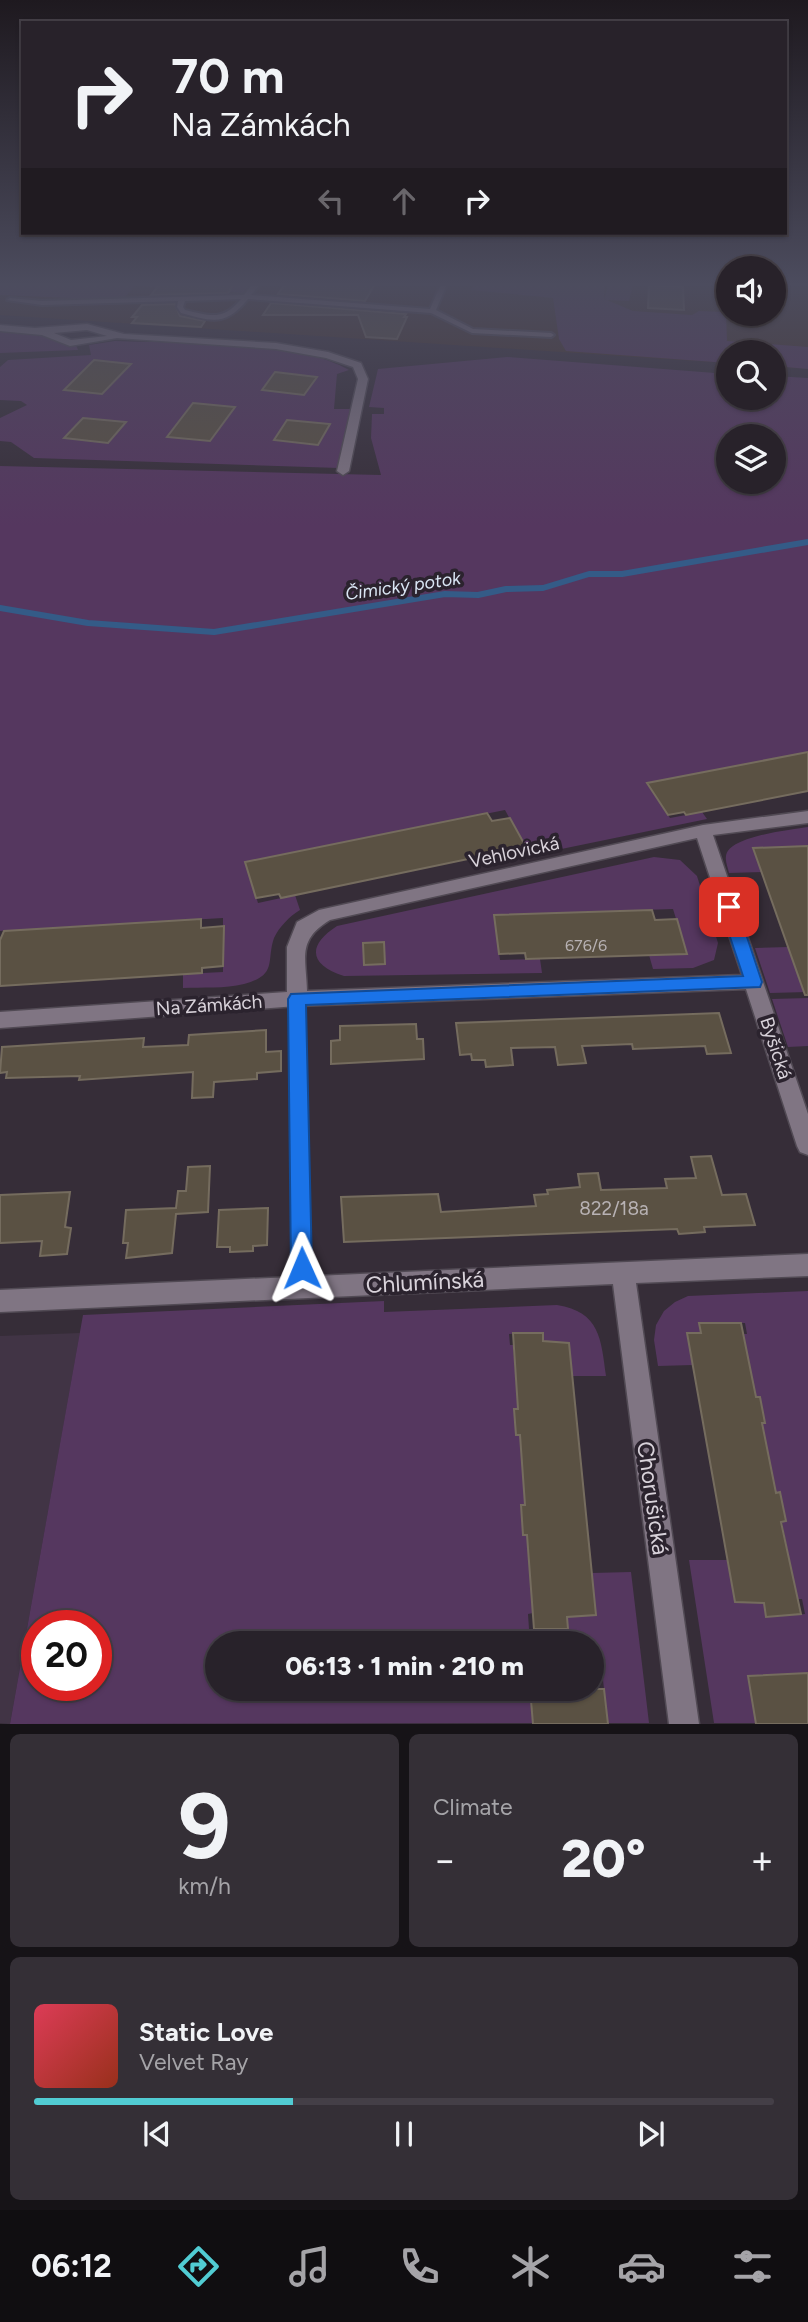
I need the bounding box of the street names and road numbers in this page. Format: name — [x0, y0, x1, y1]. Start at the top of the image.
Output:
street label: Vehlovická — [467, 831, 561, 873]
street label: Na Zámkách — [155, 990, 263, 1020]
street label: Byšická — [755, 1014, 797, 1082]
street label: Chlumínská — [365, 1265, 485, 1299]
street label: Chorušická — [631, 1439, 675, 1557]

